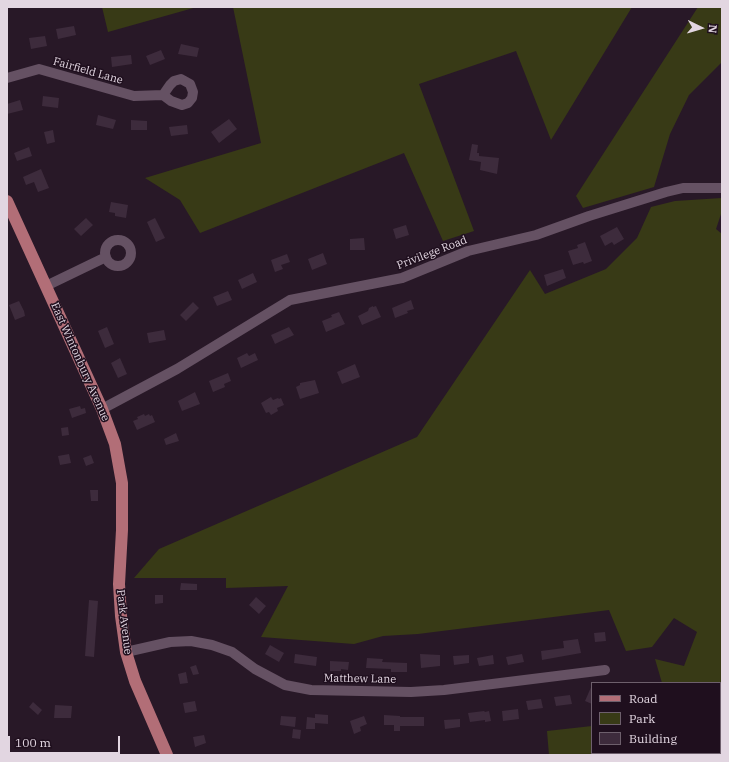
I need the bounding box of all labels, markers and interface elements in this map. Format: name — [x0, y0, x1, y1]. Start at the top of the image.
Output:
north arrow — [681, 8, 721, 48]
text: N — [706, 24, 720, 34]
street label: Fairfield Lane — [52, 55, 124, 87]
street label: Privilege Road — [395, 234, 469, 272]
street label: East Wintonbury Avenue — [48, 301, 112, 423]
street label: Park Avenue — [113, 589, 135, 655]
street label: Matthew Lane — [324, 672, 396, 686]
legend — [591, 682, 721, 754]
text: Road — [629, 691, 658, 706]
text: Park — [629, 711, 655, 726]
scale bar — [10, 728, 122, 754]
text: Building — [629, 731, 677, 746]
text: 100 m — [15, 735, 51, 750]

